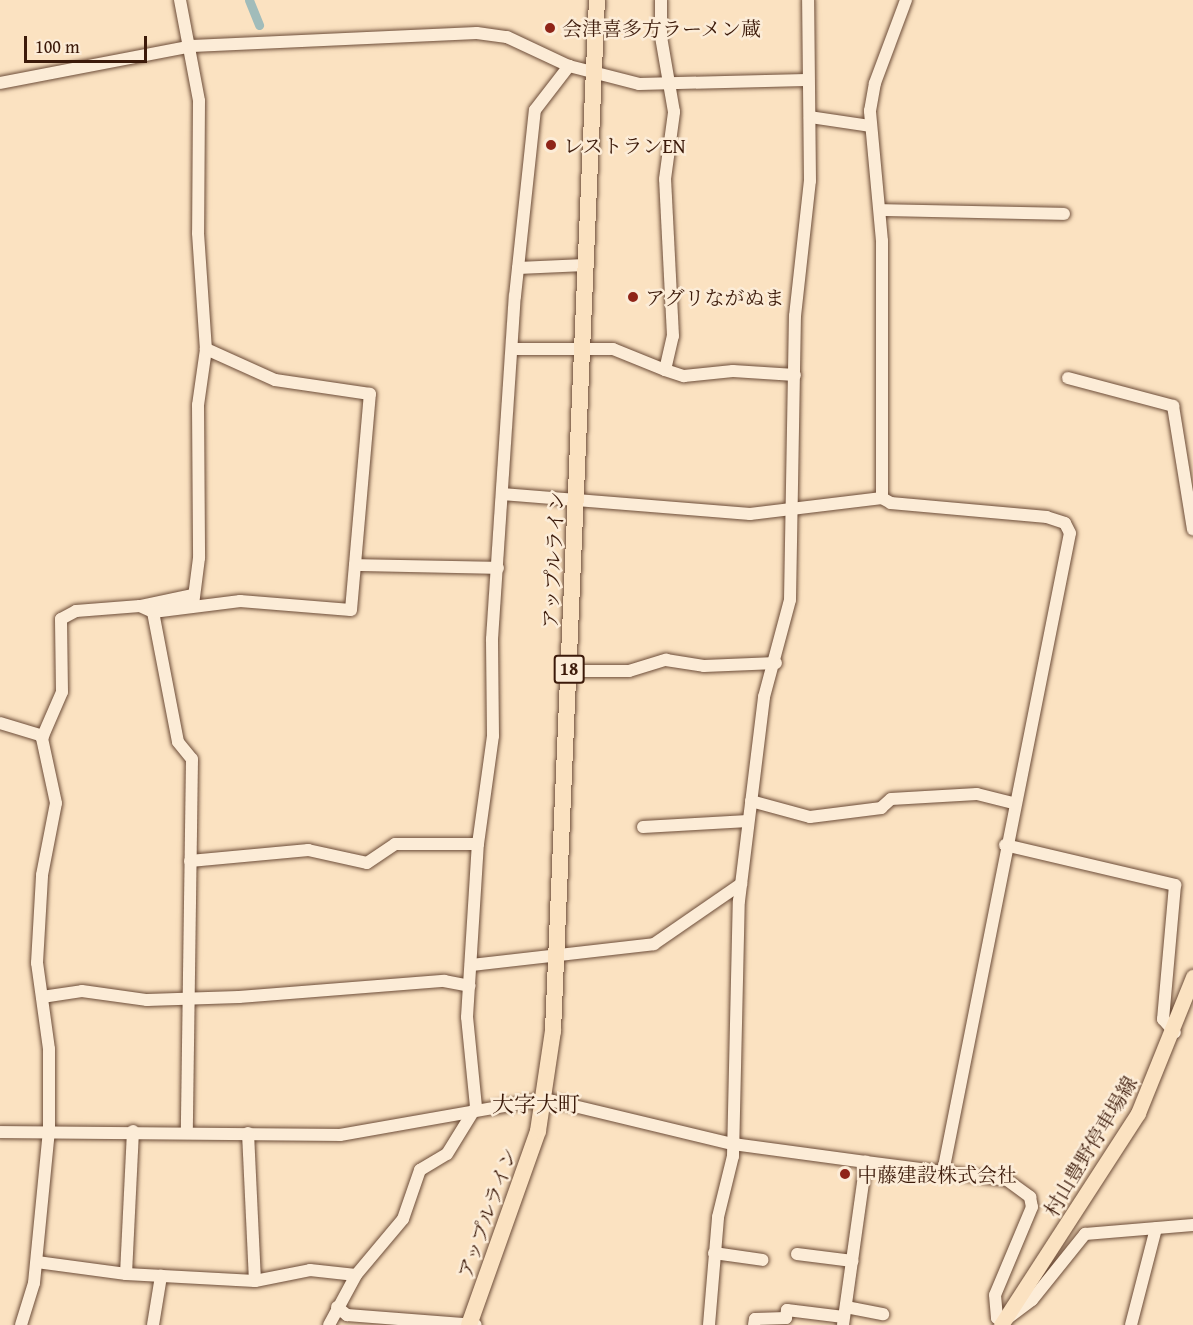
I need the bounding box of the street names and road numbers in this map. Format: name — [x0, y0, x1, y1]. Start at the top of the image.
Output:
street label: アップルライン — [537, 489, 569, 631]
road number: 18 — [552, 654, 586, 684]
street label: 村山豊野停車場線 — [1039, 1071, 1141, 1221]
street label: アップルライン — [452, 1143, 522, 1283]

